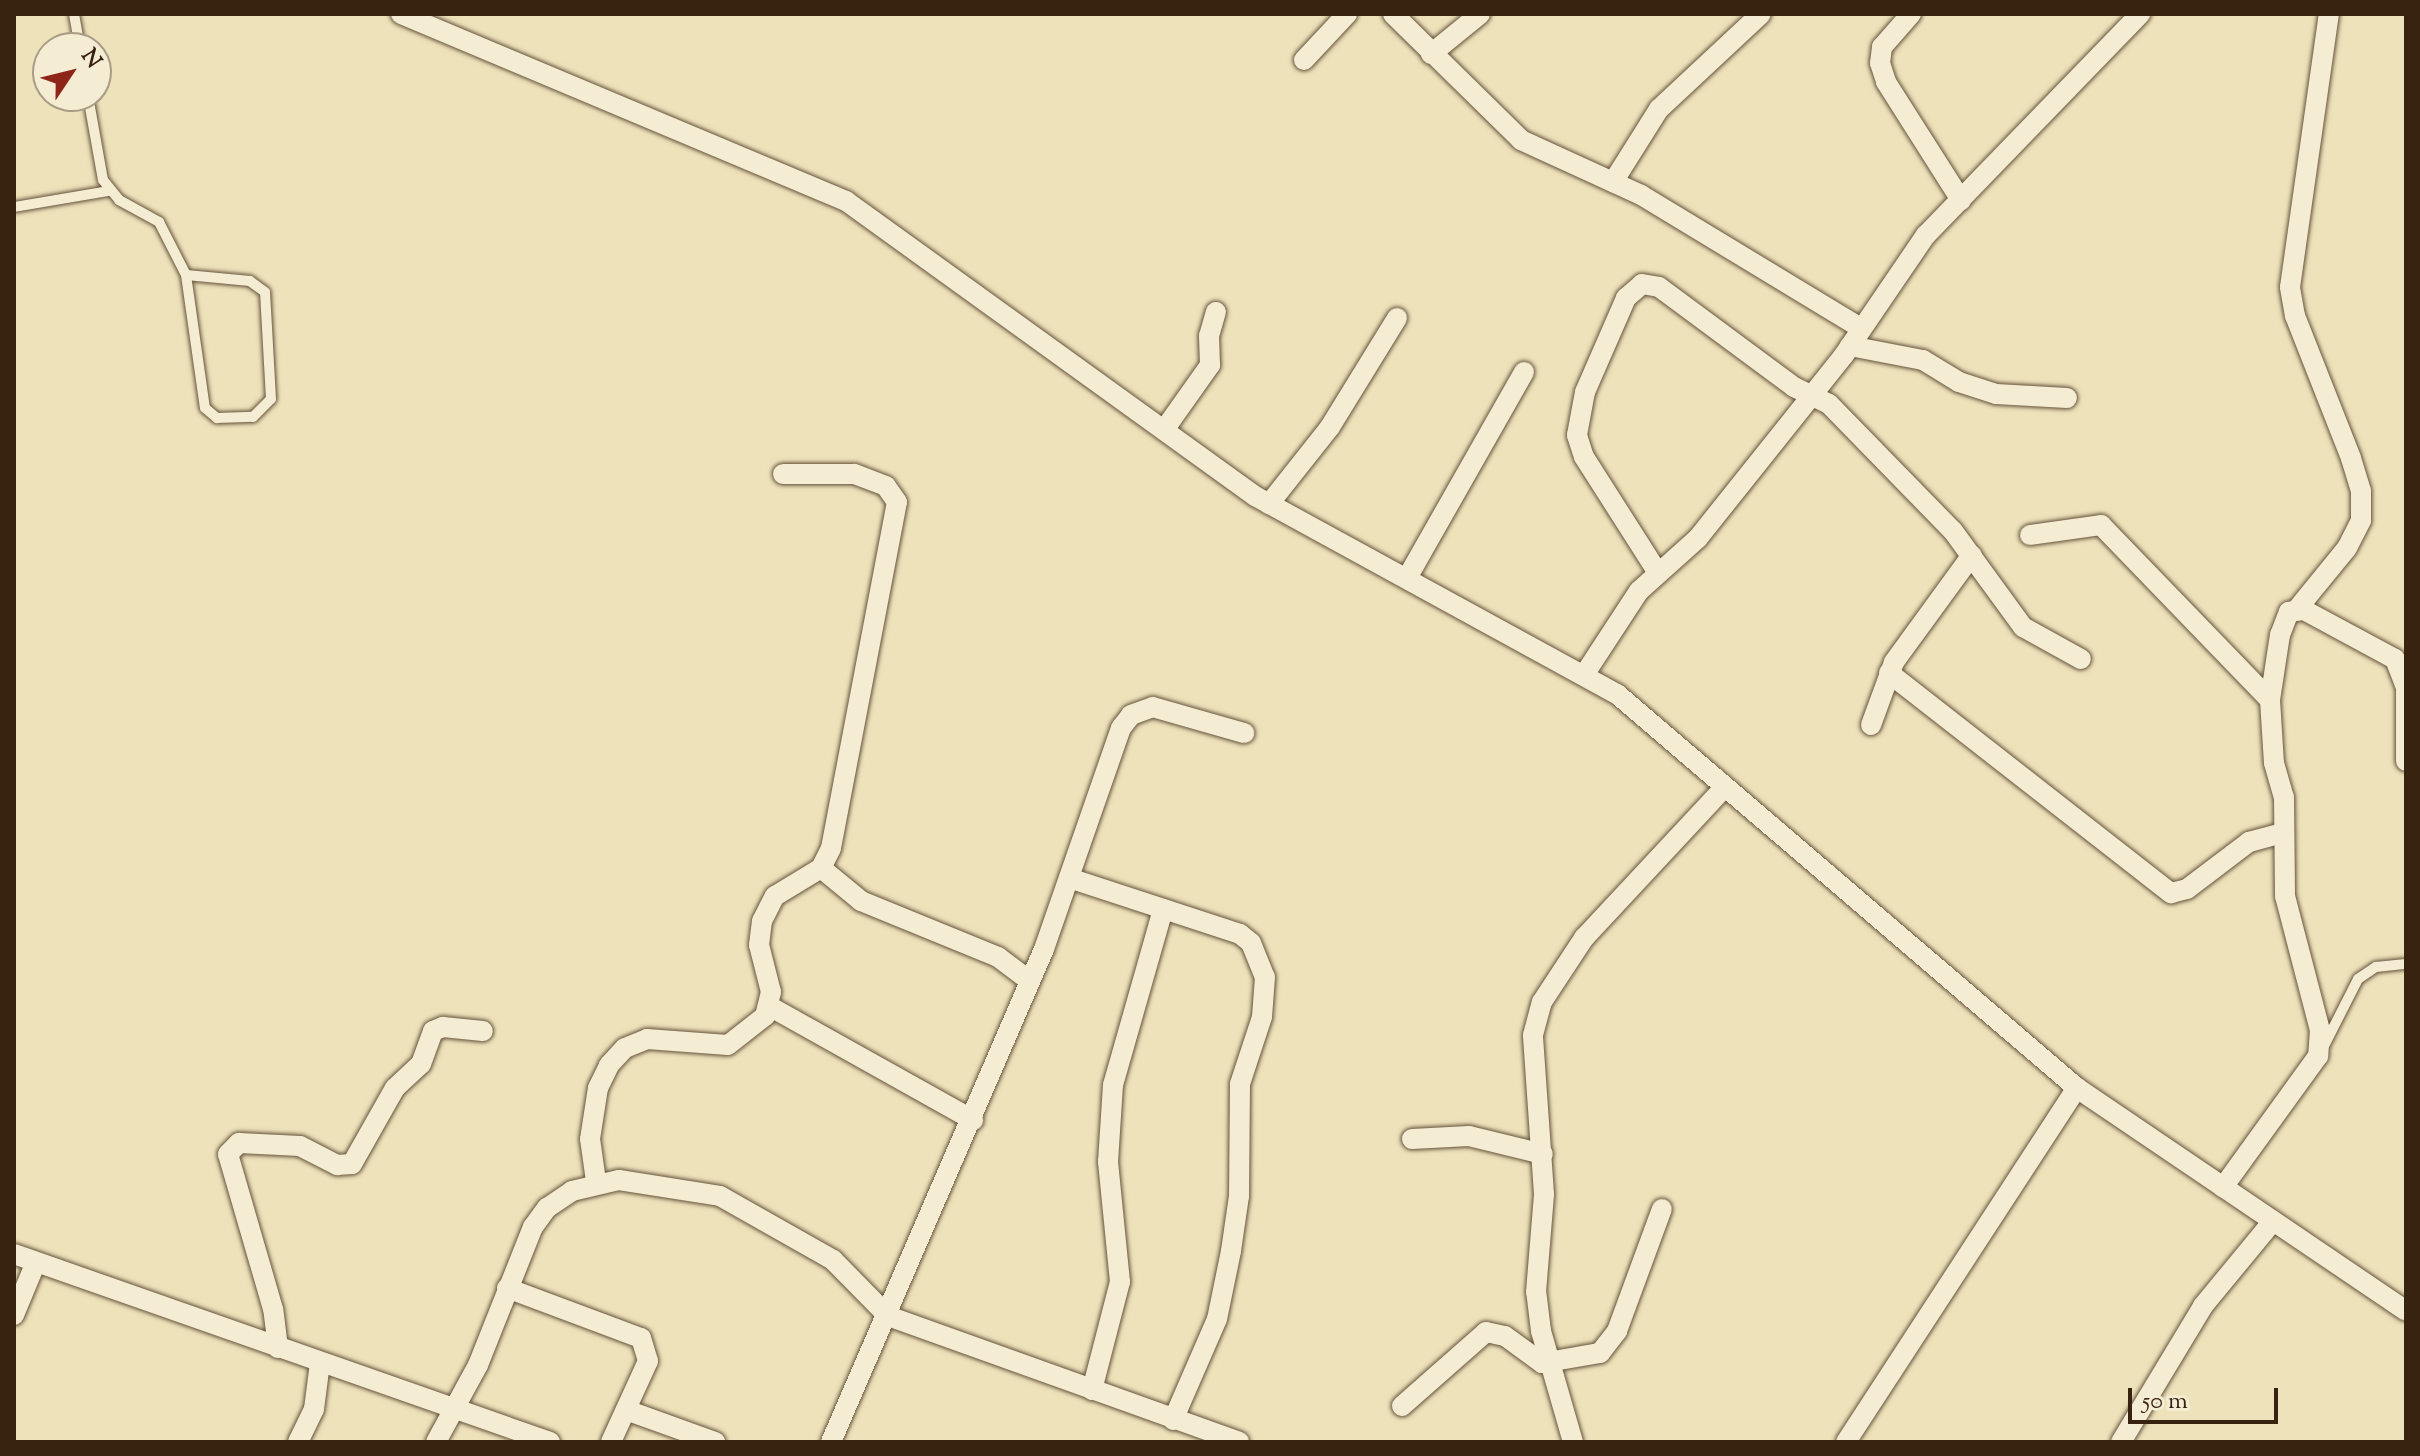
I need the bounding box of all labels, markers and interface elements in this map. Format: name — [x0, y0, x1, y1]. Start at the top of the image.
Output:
north arrow — [32, 32, 112, 112]
text: N — [72, 43, 108, 76]
scale bar — [2132, 1372, 2282, 1422]
text: 50 m — [2142, 1385, 2188, 1419]

